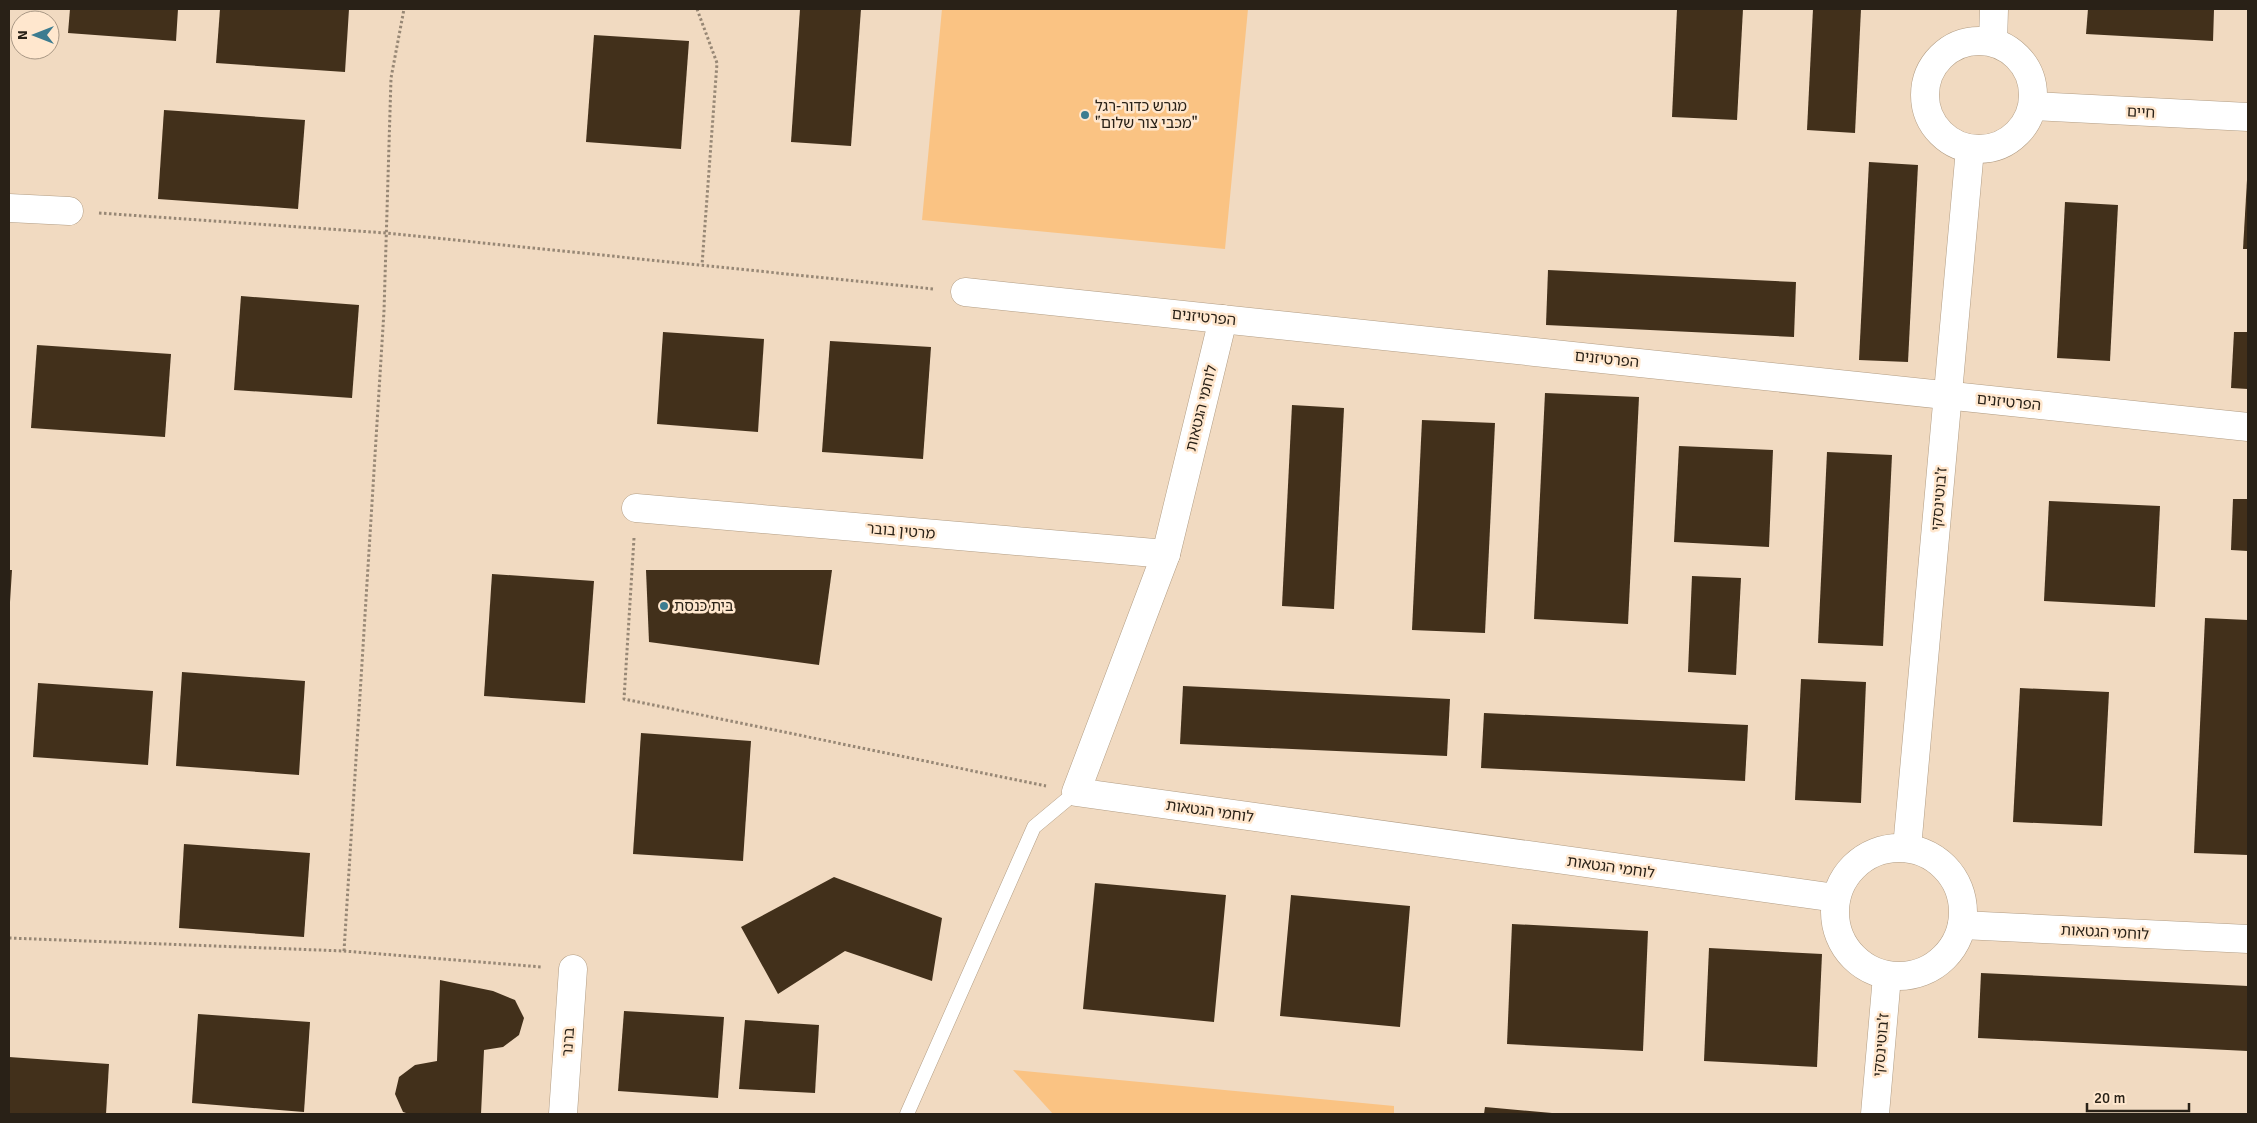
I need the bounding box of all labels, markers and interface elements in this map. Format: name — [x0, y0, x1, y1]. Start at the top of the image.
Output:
north arrow — [10, 10, 60, 60]
text: N — [14, 30, 31, 40]
place label: מגרש כדור-רגל "מכבי צור שלום" — [1095, 97, 1198, 132]
street label: חיים — [2126, 102, 2156, 122]
marker: מגרש כדור-רגל "מכבי צור שלום" — [1079, 109, 1091, 121]
street label: הפרטיזנים — [1171, 305, 1237, 329]
street label: הפרטיזנים — [1574, 347, 1640, 371]
street label: לוחמי הגטאות — [1182, 363, 1220, 453]
street label: הפרטיזנים — [1976, 390, 2042, 414]
street label: ז'בוטינסקי — [1927, 466, 1951, 532]
street label: מרטין בובר — [866, 519, 936, 543]
place label: בית כנסת — [674, 597, 734, 615]
marker: בית כנסת — [658, 600, 670, 612]
street label: לוחמי הגטאות — [1165, 796, 1255, 826]
street label: לוחמי הגטאות — [1566, 852, 1656, 882]
street label: לוחמי הגטאות — [2060, 921, 2150, 943]
street label: ז'בוטינסקי — [1869, 1012, 1893, 1078]
street label: ברנר — [558, 1026, 578, 1057]
scale bar — [2087, 1080, 2190, 1112]
text: 20 m — [2094, 1089, 2125, 1107]

